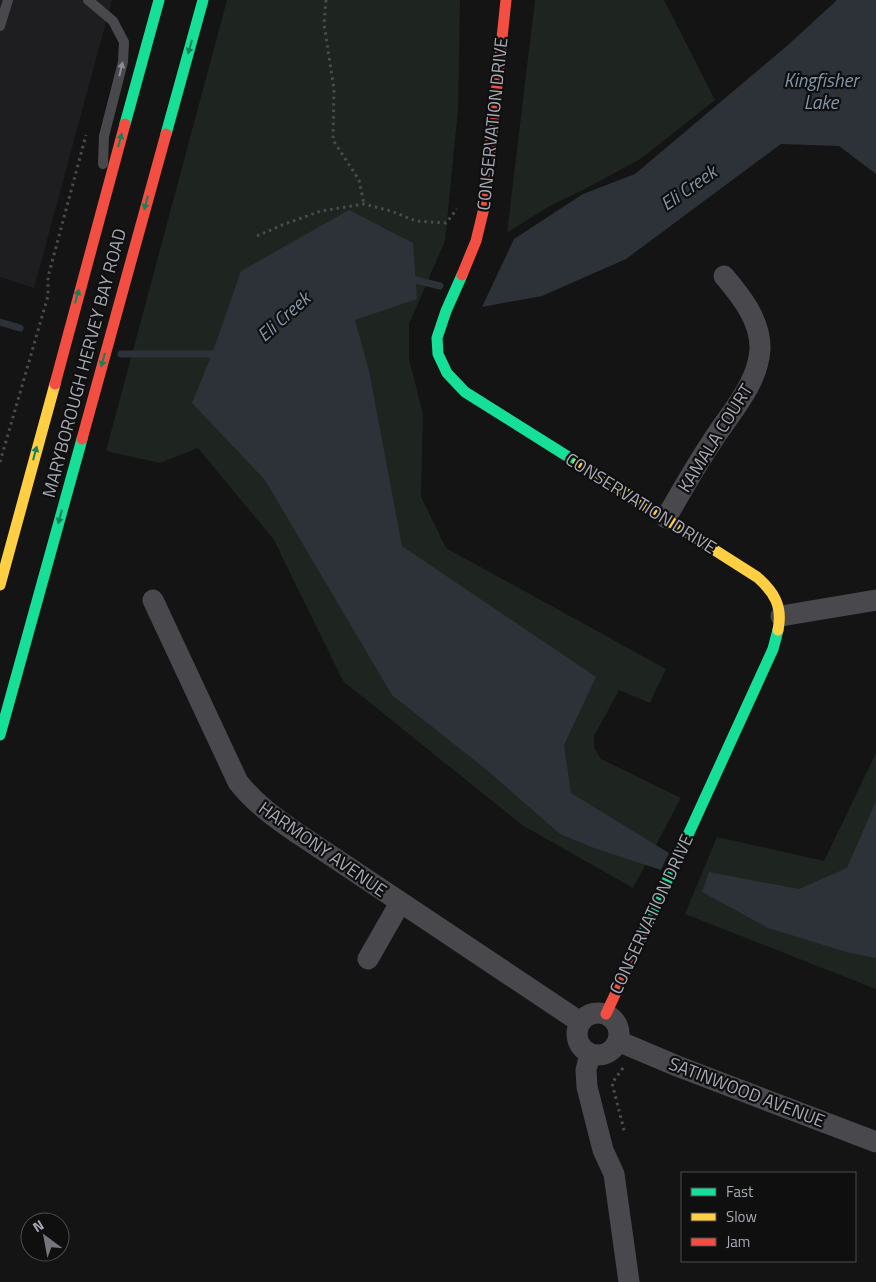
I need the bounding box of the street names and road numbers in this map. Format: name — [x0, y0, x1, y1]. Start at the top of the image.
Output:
street label: CONSERVATION DRIVE — [470, 36, 515, 212]
street label: MARYBOROUGH HERVEY BAY ROAD — [35, 225, 133, 501]
street label: KAMALA COURT — [671, 378, 759, 498]
street label: CONSERVATION DRIVE — [560, 446, 722, 560]
street label: HARMONY AVENUE — [253, 795, 393, 903]
street label: CONSERVATION DRIVE — [602, 830, 700, 998]
street label: SATINWOOD AVENUE — [665, 1050, 829, 1134]

